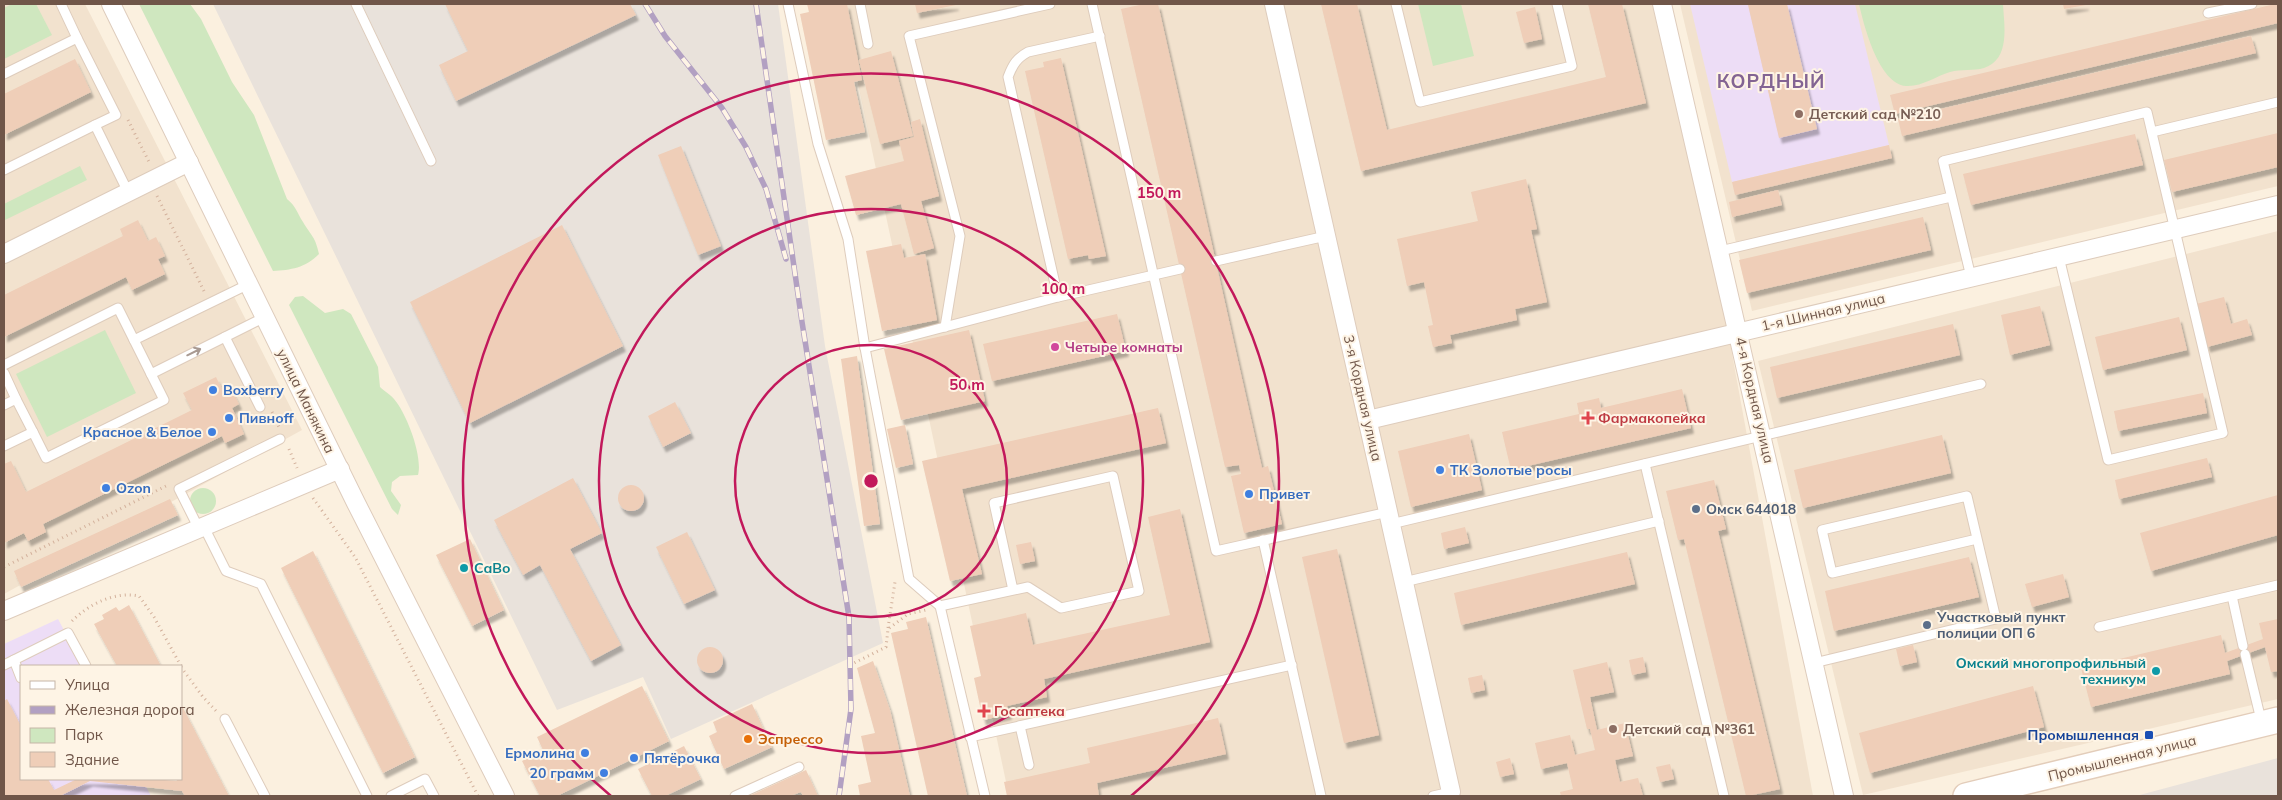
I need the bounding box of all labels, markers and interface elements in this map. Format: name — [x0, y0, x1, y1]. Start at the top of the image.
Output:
district label: КОРДНЫЙ — [1717, 69, 1825, 93]
place label: Детский сад №210 — [1809, 105, 1941, 123]
marker: Детский сад №210 — [1793, 108, 1805, 120]
text: 150 m — [1137, 183, 1181, 202]
text: 100 m — [1041, 279, 1085, 298]
street label: 1-я Шинная улица — [1759, 289, 1887, 335]
street label: 3-я Кордная улица — [1340, 333, 1386, 463]
street label: 4-я Кордная улица — [1732, 335, 1778, 465]
place label: Четыре комнаты — [1065, 338, 1183, 356]
marker: Четыре комнаты — [1049, 341, 1061, 353]
street label: улица Манякина — [273, 346, 339, 456]
one-way arrow — [187, 347, 202, 357]
text: 50 m — [949, 375, 985, 394]
place label: Boxberry — [223, 381, 284, 399]
marker: Boxberry — [207, 384, 219, 396]
place label: Пивноff — [239, 409, 294, 427]
place label: Фармакопейка — [1598, 409, 1706, 427]
marker: Пивноff — [223, 412, 235, 424]
marker: Фармакопейка — [1582, 412, 1594, 424]
place label: Красное & Белое — [83, 423, 202, 441]
marker: Красное & Белое — [206, 426, 218, 438]
place label: ТК Золотые росы — [1450, 461, 1572, 479]
marker: ТК Золотые росы — [1434, 464, 1446, 476]
centre of rings — [862, 472, 880, 490]
place label: Ozon — [116, 479, 151, 497]
marker: Ozon — [100, 482, 112, 494]
place label: Привет — [1259, 485, 1310, 503]
marker: Привет — [1243, 488, 1255, 500]
place label: Омск 644018 — [1706, 500, 1796, 518]
marker: Омск 644018 — [1690, 503, 1702, 515]
place label: СаВо — [474, 559, 510, 577]
marker: СаВо — [458, 562, 470, 574]
place label: Участковый пункт полиции ОП 6 — [1936, 608, 2066, 642]
marker: Участковый пункт полиции ОП 6 — [1921, 619, 1933, 631]
place label: Омский многопрофильный техникум — [1956, 654, 2146, 688]
legend — [20, 665, 182, 780]
marker: Омский многопрофильный техникум — [2150, 665, 2162, 677]
text: Улица — [64, 675, 110, 694]
text: Железная дорога — [65, 700, 195, 719]
place label: Госаптека — [994, 702, 1065, 720]
marker: Госаптека — [978, 705, 990, 717]
place label: Детский сад №361 — [1623, 720, 1755, 738]
marker: Детский сад №361 — [1607, 723, 1619, 735]
text: Парк — [65, 725, 104, 744]
place label: Промышленная — [2028, 726, 2139, 744]
marker: Промышленная — [2143, 729, 2155, 741]
place label: Эспрессо — [758, 730, 823, 748]
street label: Промышленная улица — [2046, 731, 2198, 785]
marker: Эспрессо — [742, 733, 754, 745]
place label: Ермолина — [505, 744, 575, 762]
marker: Ермолина — [579, 747, 591, 759]
place label: Пятёрочка — [644, 749, 720, 767]
text: Здание — [65, 750, 119, 769]
marker: Пятёрочка — [628, 752, 640, 764]
place label: 20 грамм — [530, 764, 594, 782]
marker: 20 грамм — [598, 767, 610, 779]

